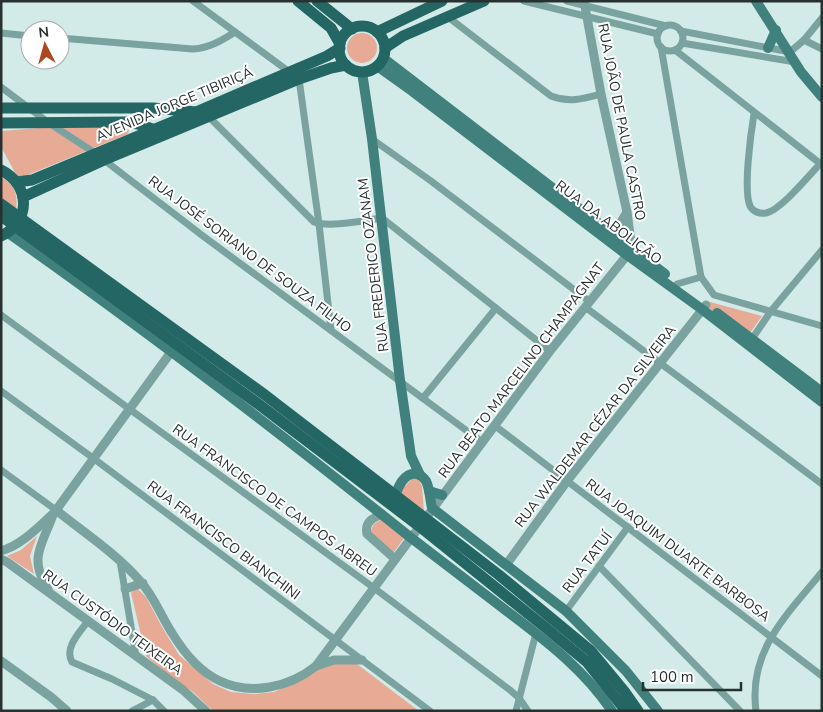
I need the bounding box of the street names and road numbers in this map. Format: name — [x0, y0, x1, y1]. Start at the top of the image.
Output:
street label: RUA JOÃO DE PAULA CASTRO — [593, 22, 650, 222]
street label: AVENIDA JORGE TIBIRIÇÁ — [93, 63, 256, 146]
street label: RUA JOSÉ SORIANO DE SOUZA FILHO — [144, 172, 355, 337]
street label: RUA DA ABOLIÇÃO — [552, 176, 666, 269]
street label: RUA FREDERICO OZANAM — [353, 177, 394, 353]
street label: RUA BEATO MARCELINO CHAMPAGNAT — [434, 258, 609, 482]
street label: RUA WALDEMAR CÉZAR DA SILVEIRA — [510, 321, 680, 531]
street label: RUA FRANCISCO DE CAMPOS ABREU — [169, 420, 381, 581]
street label: RUA JOAQUIM DUARTE BARBOSA — [582, 475, 774, 626]
street label: RUA FRANCISCO BIANCHINI — [143, 477, 304, 604]
street label: RUA TATUÍ — [558, 527, 617, 597]
street label: RUA CUSTÓDIO TEIXEIRA — [39, 565, 186, 680]

